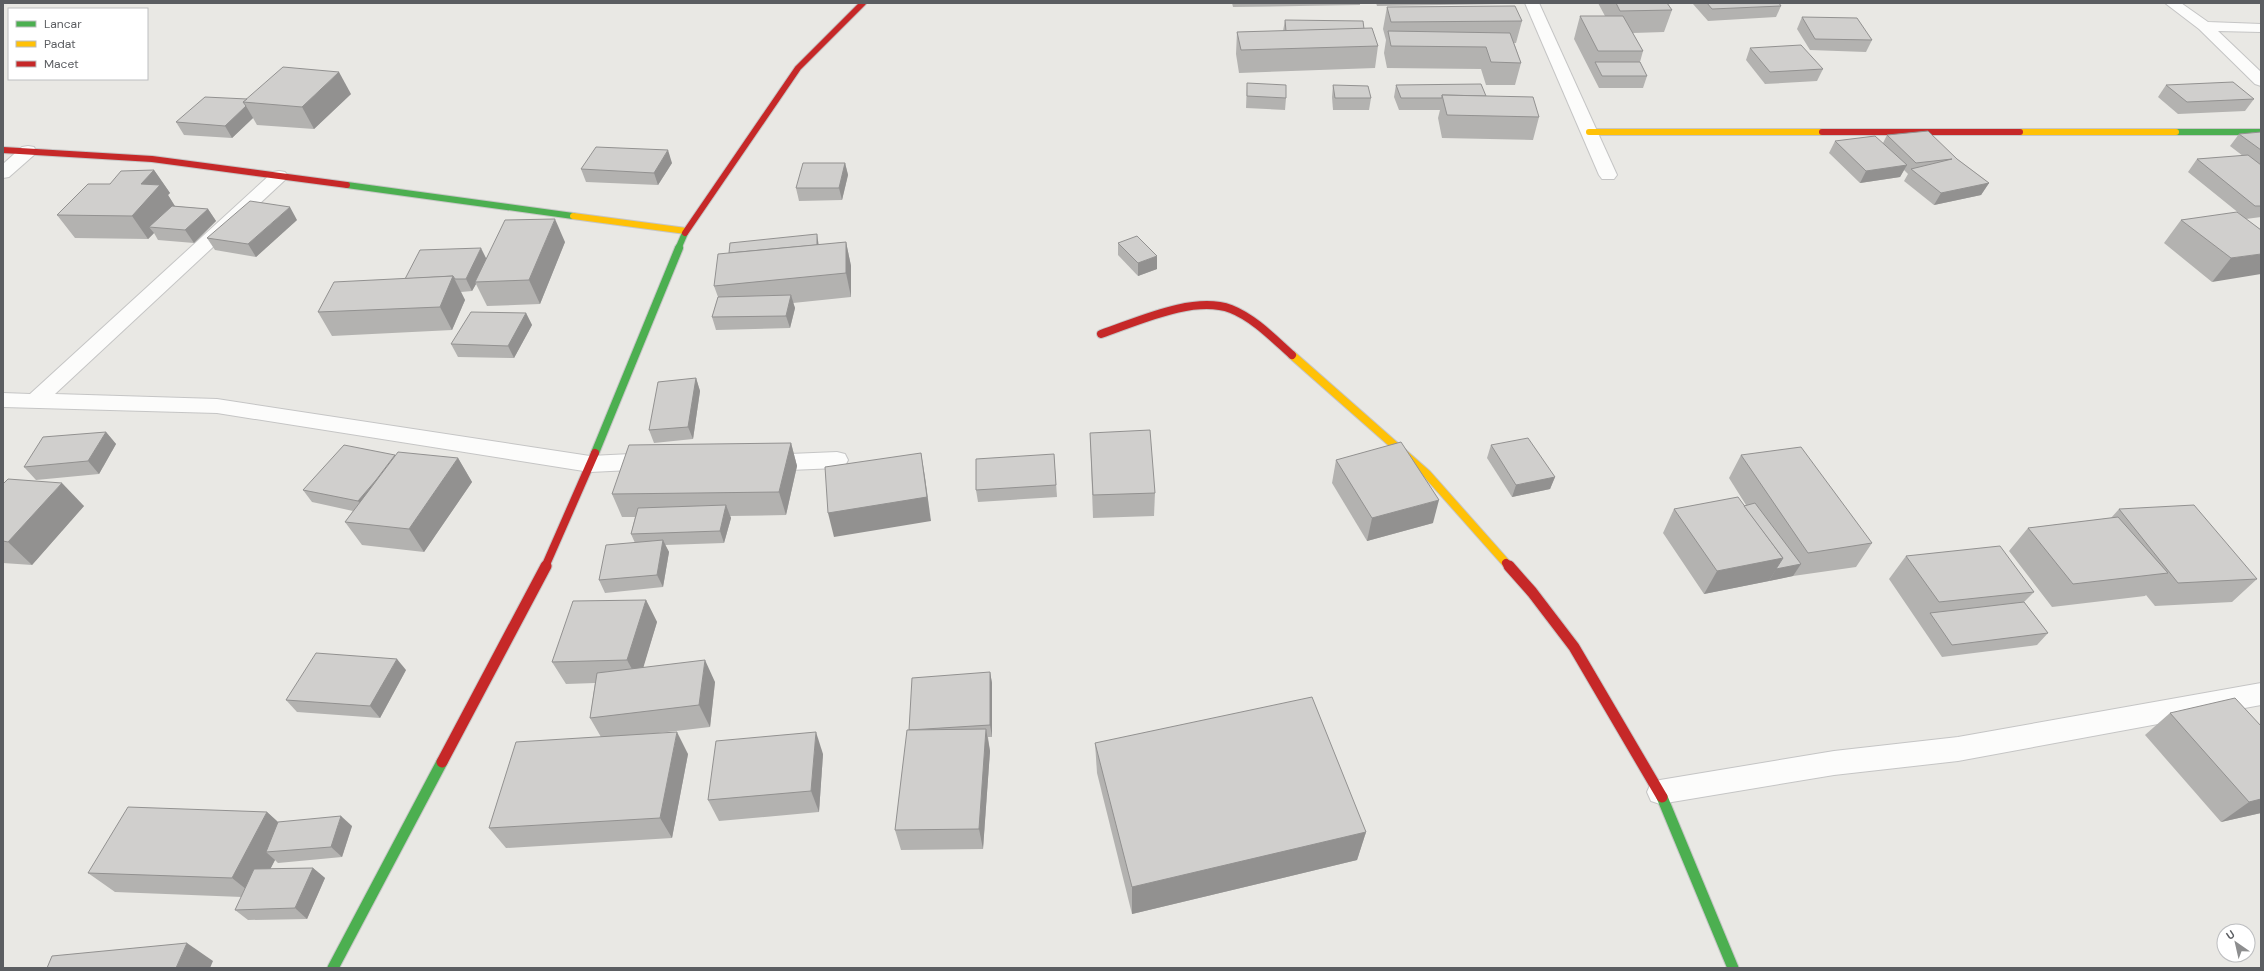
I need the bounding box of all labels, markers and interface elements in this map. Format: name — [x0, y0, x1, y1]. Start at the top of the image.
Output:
legend — [8, 8, 148, 80]
text: Lancar — [44, 16, 82, 32]
text: Padat — [44, 36, 76, 52]
text: Macet — [44, 56, 79, 72]
north arrow — [2216, 923, 2256, 963]
text: U — [2223, 927, 2237, 943]

